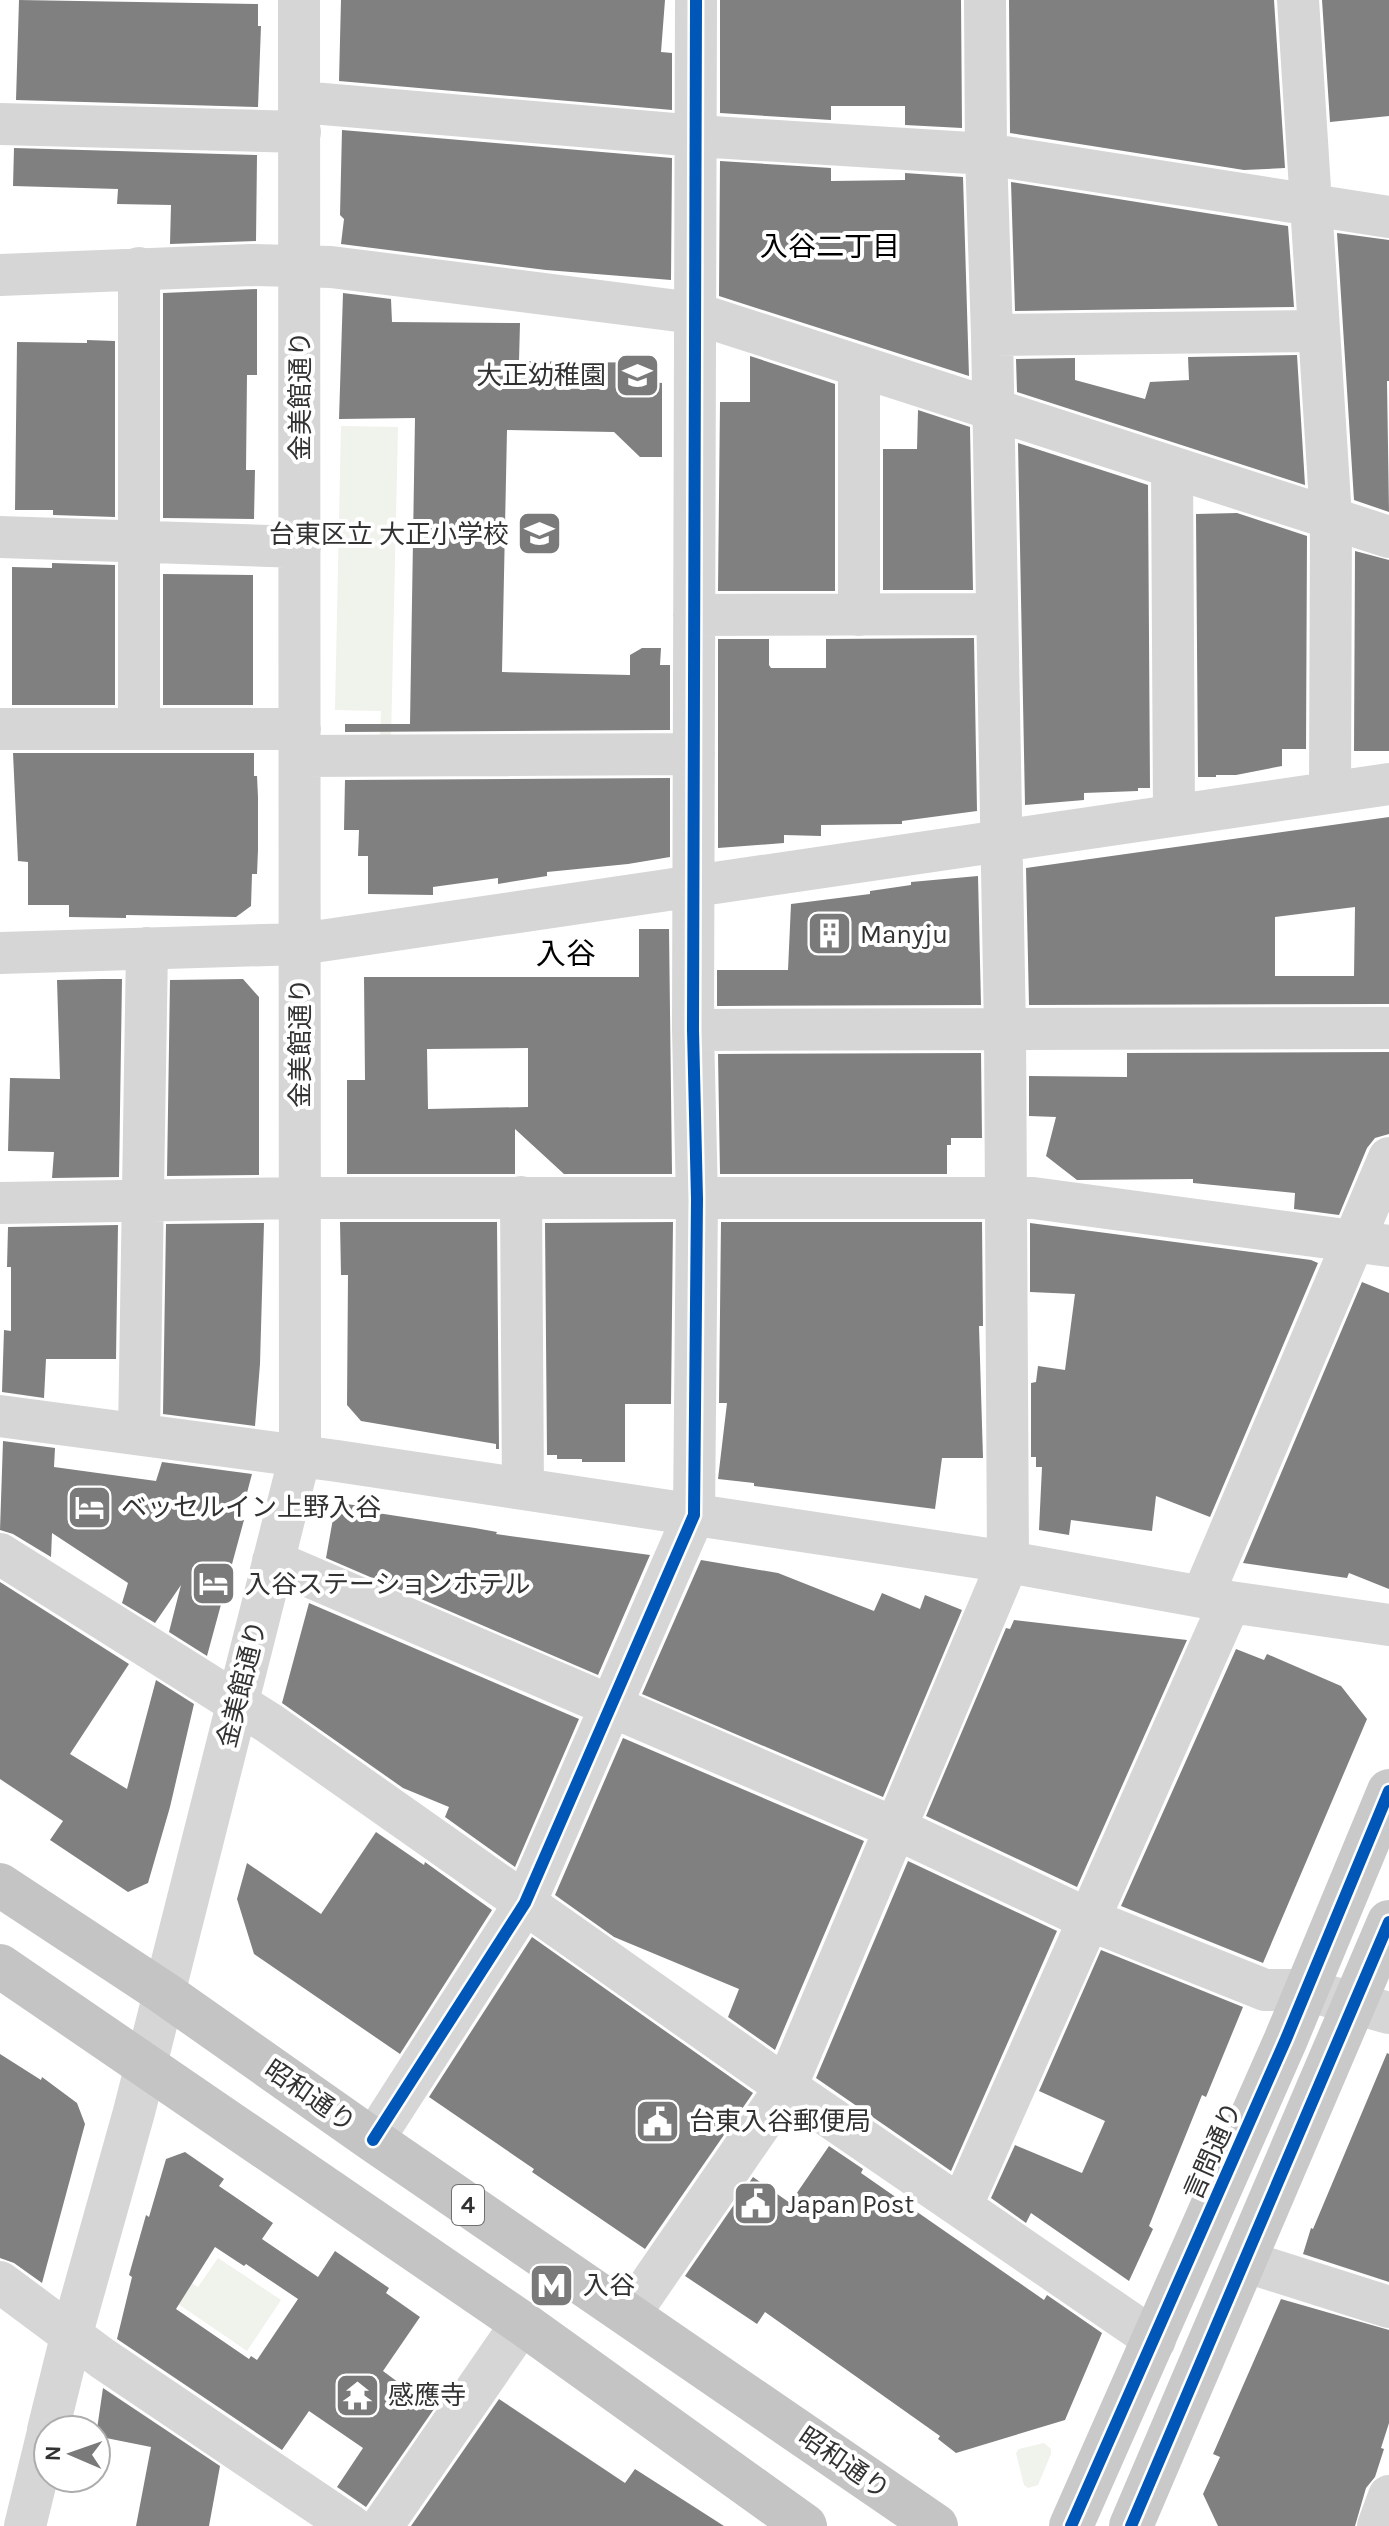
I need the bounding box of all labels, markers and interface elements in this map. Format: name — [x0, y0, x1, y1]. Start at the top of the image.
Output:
district label: 入谷二丁目 — [760, 230, 900, 263]
street label: 金美館通り — [285, 331, 316, 461]
school or university icon: 大正幼稚園 — [613, 351, 661, 399]
place label: 大正幼稚園 — [476, 360, 606, 391]
school or university icon: 台東区立 大正小学校 — [516, 510, 564, 558]
place label: 台東区立 大正小学校 — [269, 519, 509, 550]
building icon: Manyju — [805, 910, 853, 958]
place label: Manyju — [860, 919, 948, 950]
district label: 入谷 — [536, 936, 596, 972]
street label: 金美館通り — [285, 978, 316, 1108]
hotel icon: ベッセルイン上野入谷 — [66, 1483, 114, 1531]
place label: ベッセルイン上野入谷 — [121, 1492, 381, 1523]
hotel icon: 入谷ステーションホテル — [190, 1560, 238, 1608]
place label: 入谷ステーションホテル — [245, 1569, 530, 1600]
street label: 金美館通り — [211, 1617, 273, 1751]
street label: 昭和通り — [259, 2053, 361, 2139]
public building icon: 台東入谷郵便局 — [634, 2097, 682, 2145]
street label: 言問通り — [1178, 2097, 1248, 2205]
place label: 台東入谷郵便局 — [689, 2106, 871, 2137]
public building icon: Japan Post — [731, 2180, 779, 2228]
road number: 4 — [452, 2185, 484, 2225]
place label: Japan Post — [786, 2189, 914, 2220]
metro station icon: 入谷 — [528, 2261, 576, 2309]
place label: 入谷 — [583, 2270, 635, 2301]
temple icon: 感應寺 — [333, 2371, 381, 2419]
place label: 感應寺 — [388, 2380, 466, 2411]
north arrow — [32, 2414, 112, 2494]
street label: 昭和通り — [793, 2420, 895, 2506]
text: N — [40, 2445, 66, 2462]

